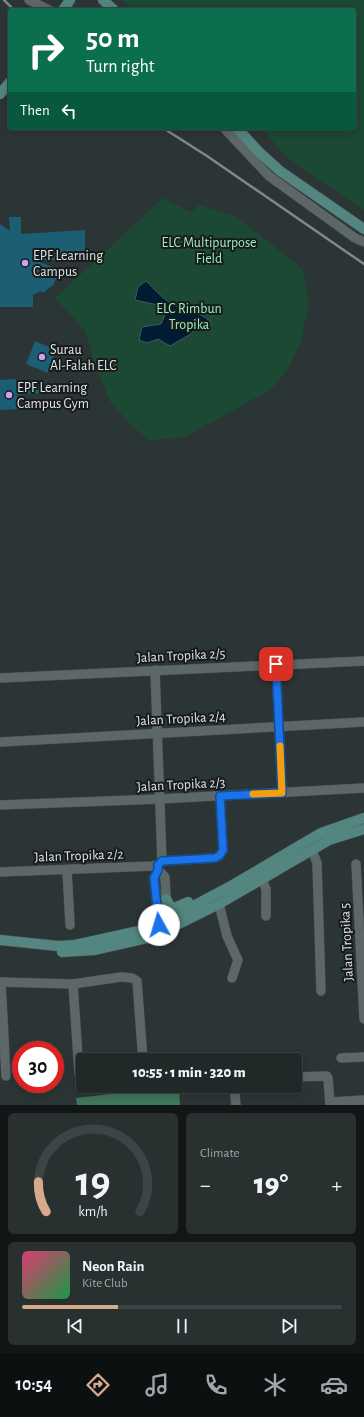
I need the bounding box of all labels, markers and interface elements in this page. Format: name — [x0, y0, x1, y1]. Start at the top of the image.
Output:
icon: right — [20, 24, 72, 76]
text: 50 m — [86, 25, 140, 53]
text: Turn right — [86, 58, 155, 76]
icon: left — [58, 100, 80, 122]
text: Then — [20, 103, 50, 118]
park label: ELC Multipurpose Field — [161, 236, 257, 266]
place label: EPF Learning Campus — [33, 249, 103, 279]
marker: EPF Learning Campus — [20, 258, 30, 268]
park label: ELC Rimbun Tropika — [156, 302, 222, 332]
place label: Surau Al-Falah ELC — [50, 343, 116, 373]
marker: Surau Al-Falah ELC — [37, 352, 47, 362]
place label: EPF Learning Campus Gym — [17, 381, 89, 411]
marker: EPF Learning Campus Gym — [4, 390, 14, 400]
street label: Jalan Tropika 2/5 — [136, 647, 226, 665]
pin — [259, 647, 293, 681]
icon: arrive — [265, 653, 287, 675]
street label: Jalan Tropika 2/4 — [136, 710, 226, 728]
street label: Jalan Tropika 2/3 — [136, 776, 226, 794]
street label: Jalan Tropika 2/2 — [34, 847, 124, 865]
street label: Jalan Tropika 5 — [338, 902, 356, 981]
position arrow — [138, 904, 180, 946]
speed limit sign: 30 — [12, 1041, 64, 1093]
text: 10:55 · 1 min · 320 m — [132, 1065, 246, 1080]
text: Climate — [200, 1147, 239, 1160]
text: 19 — [75, 1161, 111, 1202]
text: 19° — [254, 1169, 288, 1199]
text: − — [200, 1174, 211, 1196]
text: + — [331, 1174, 342, 1196]
text: km/h — [78, 1204, 108, 1218]
text: Neon Rain — [82, 1259, 144, 1274]
text: Kite Club — [82, 1277, 128, 1290]
icon: previous — [64, 1315, 86, 1337]
icon: pause — [171, 1315, 193, 1337]
icon: next — [278, 1315, 300, 1337]
icon: directions — [84, 1371, 112, 1399]
icon: music — [143, 1371, 171, 1399]
icon: phone — [202, 1371, 230, 1399]
icon: climate — [261, 1371, 289, 1399]
icon: car — [320, 1371, 348, 1399]
text: 10:54 — [16, 1376, 52, 1394]

